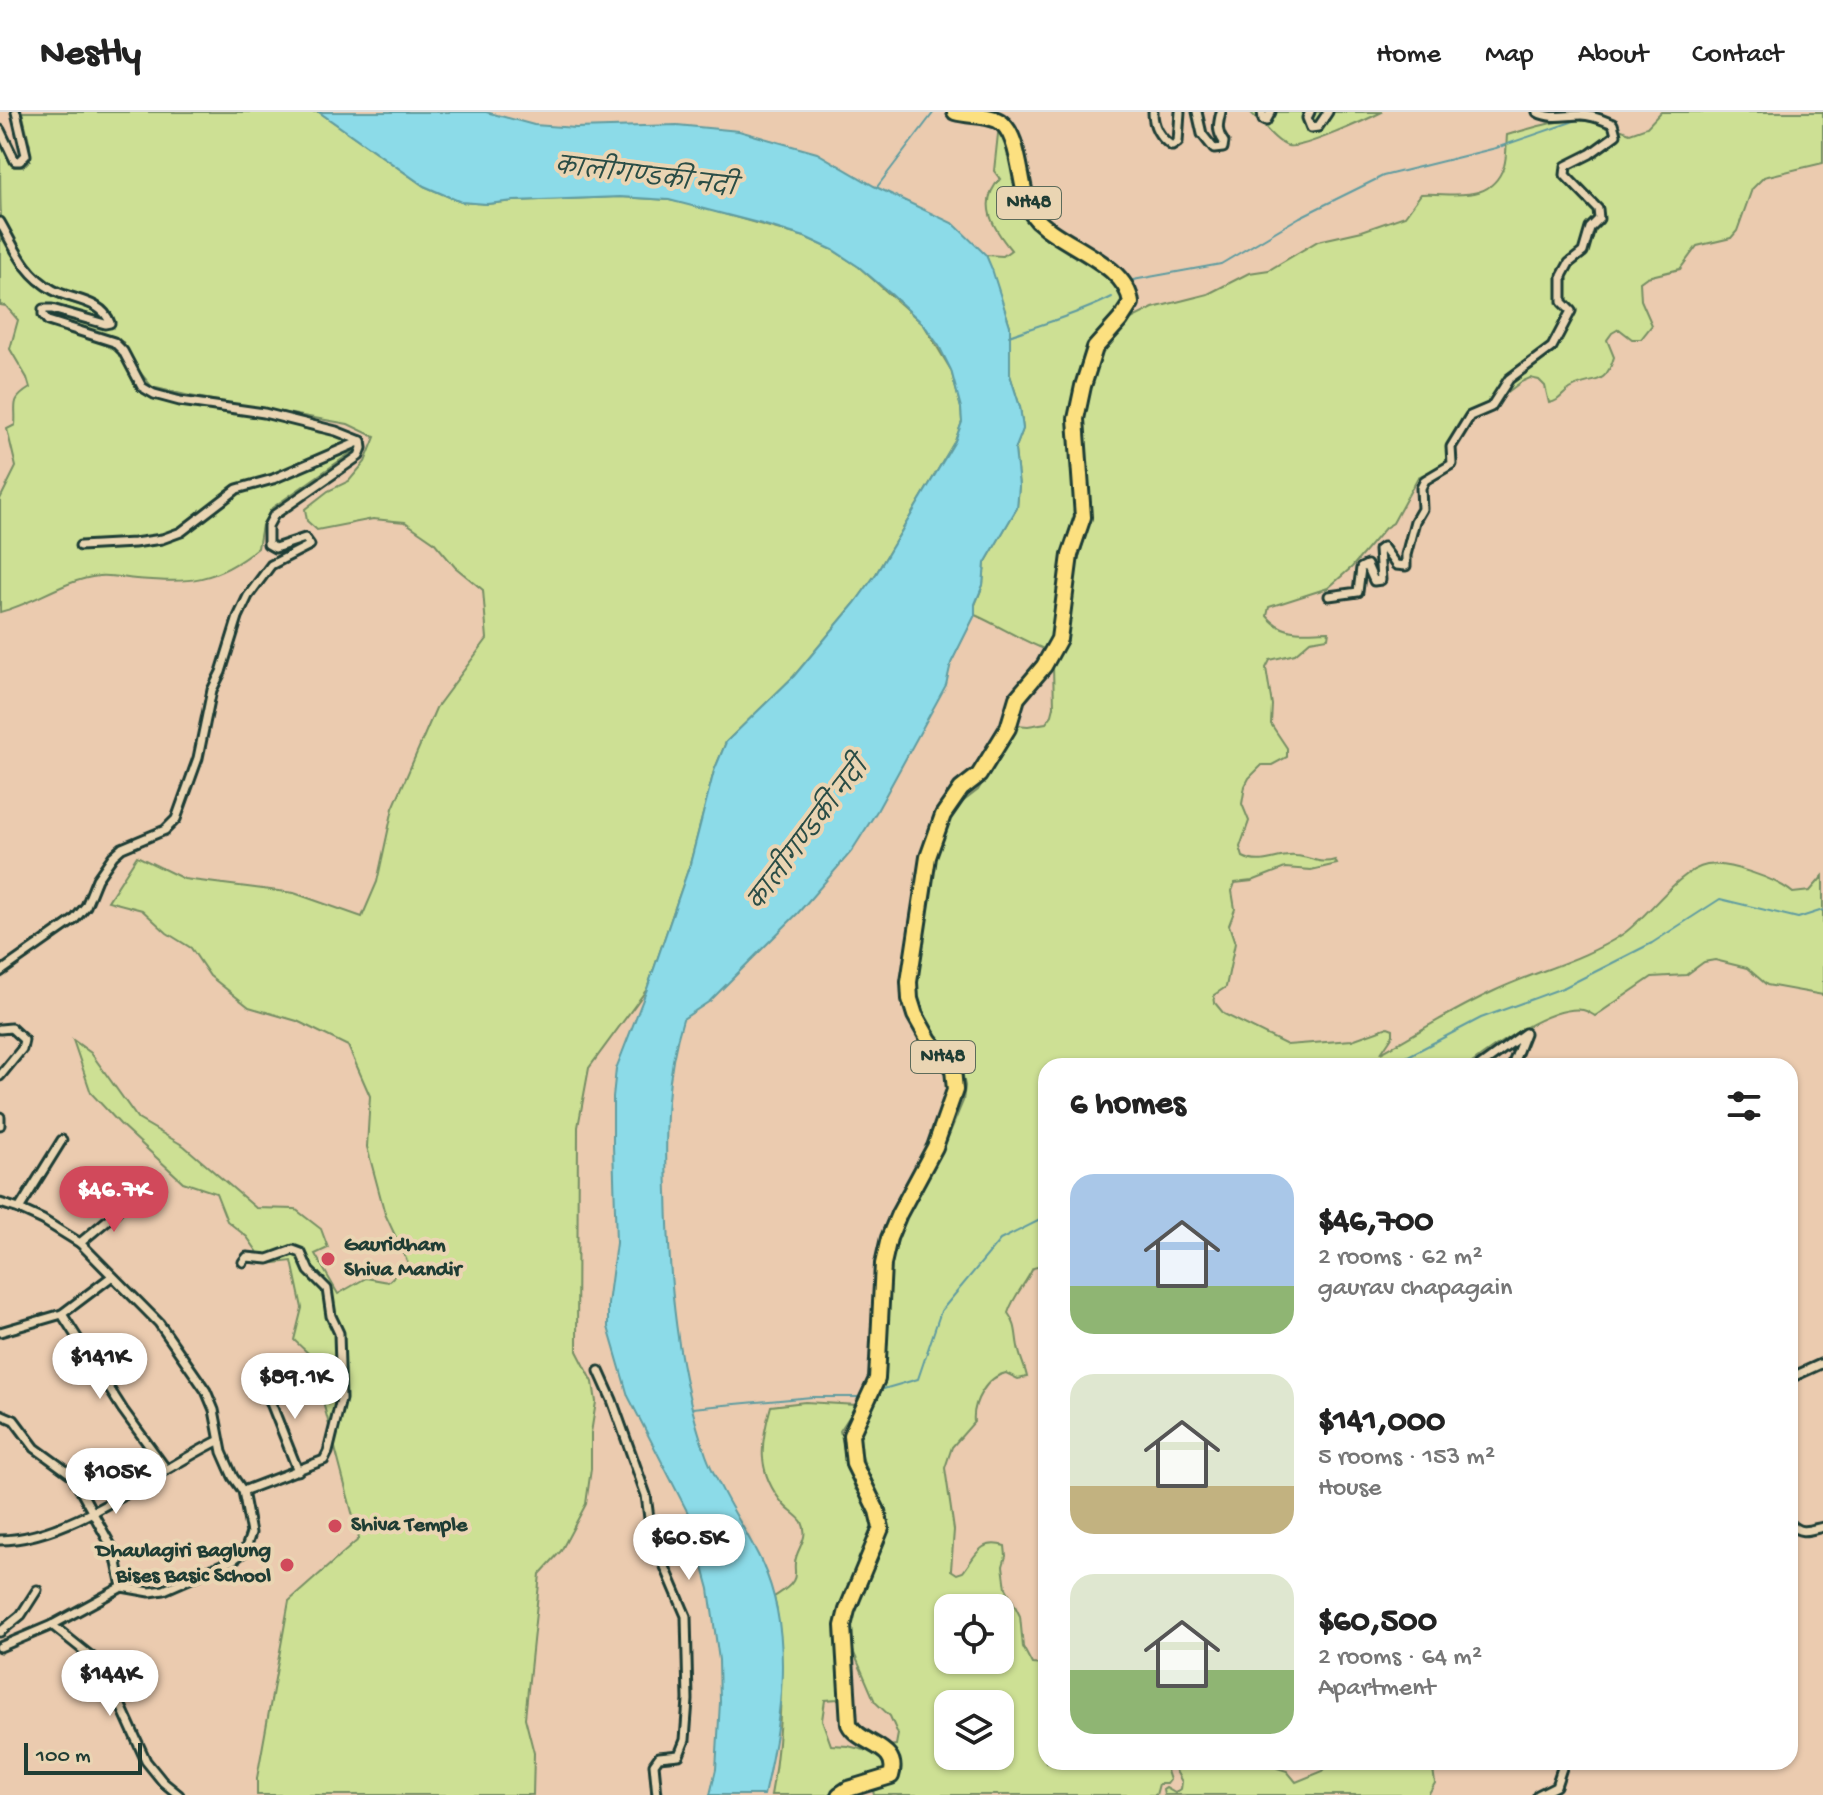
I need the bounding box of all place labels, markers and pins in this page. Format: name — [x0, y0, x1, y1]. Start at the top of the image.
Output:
pin: $46.7K — [49, 1166, 179, 1234]
place label: Gauridham Shiva Mandir — [344, 1233, 464, 1284]
marker: Gauridham Shiva Mandir — [319, 1250, 337, 1268]
pin: $141K — [44, 1333, 156, 1401]
pin: $89.1K — [230, 1353, 360, 1421]
pin: $105K — [60, 1448, 172, 1516]
place label: Shiva Temple — [351, 1513, 468, 1539]
pin: $60.5K — [624, 1514, 754, 1582]
marker: Shiva Temple — [326, 1517, 344, 1535]
place label: Dhaulagiri Baglung Bises Basic School — [94, 1539, 271, 1590]
marker: Dhaulagiri Baglung Bises Basic School — [278, 1556, 296, 1574]
pin: $144K — [54, 1650, 166, 1718]

